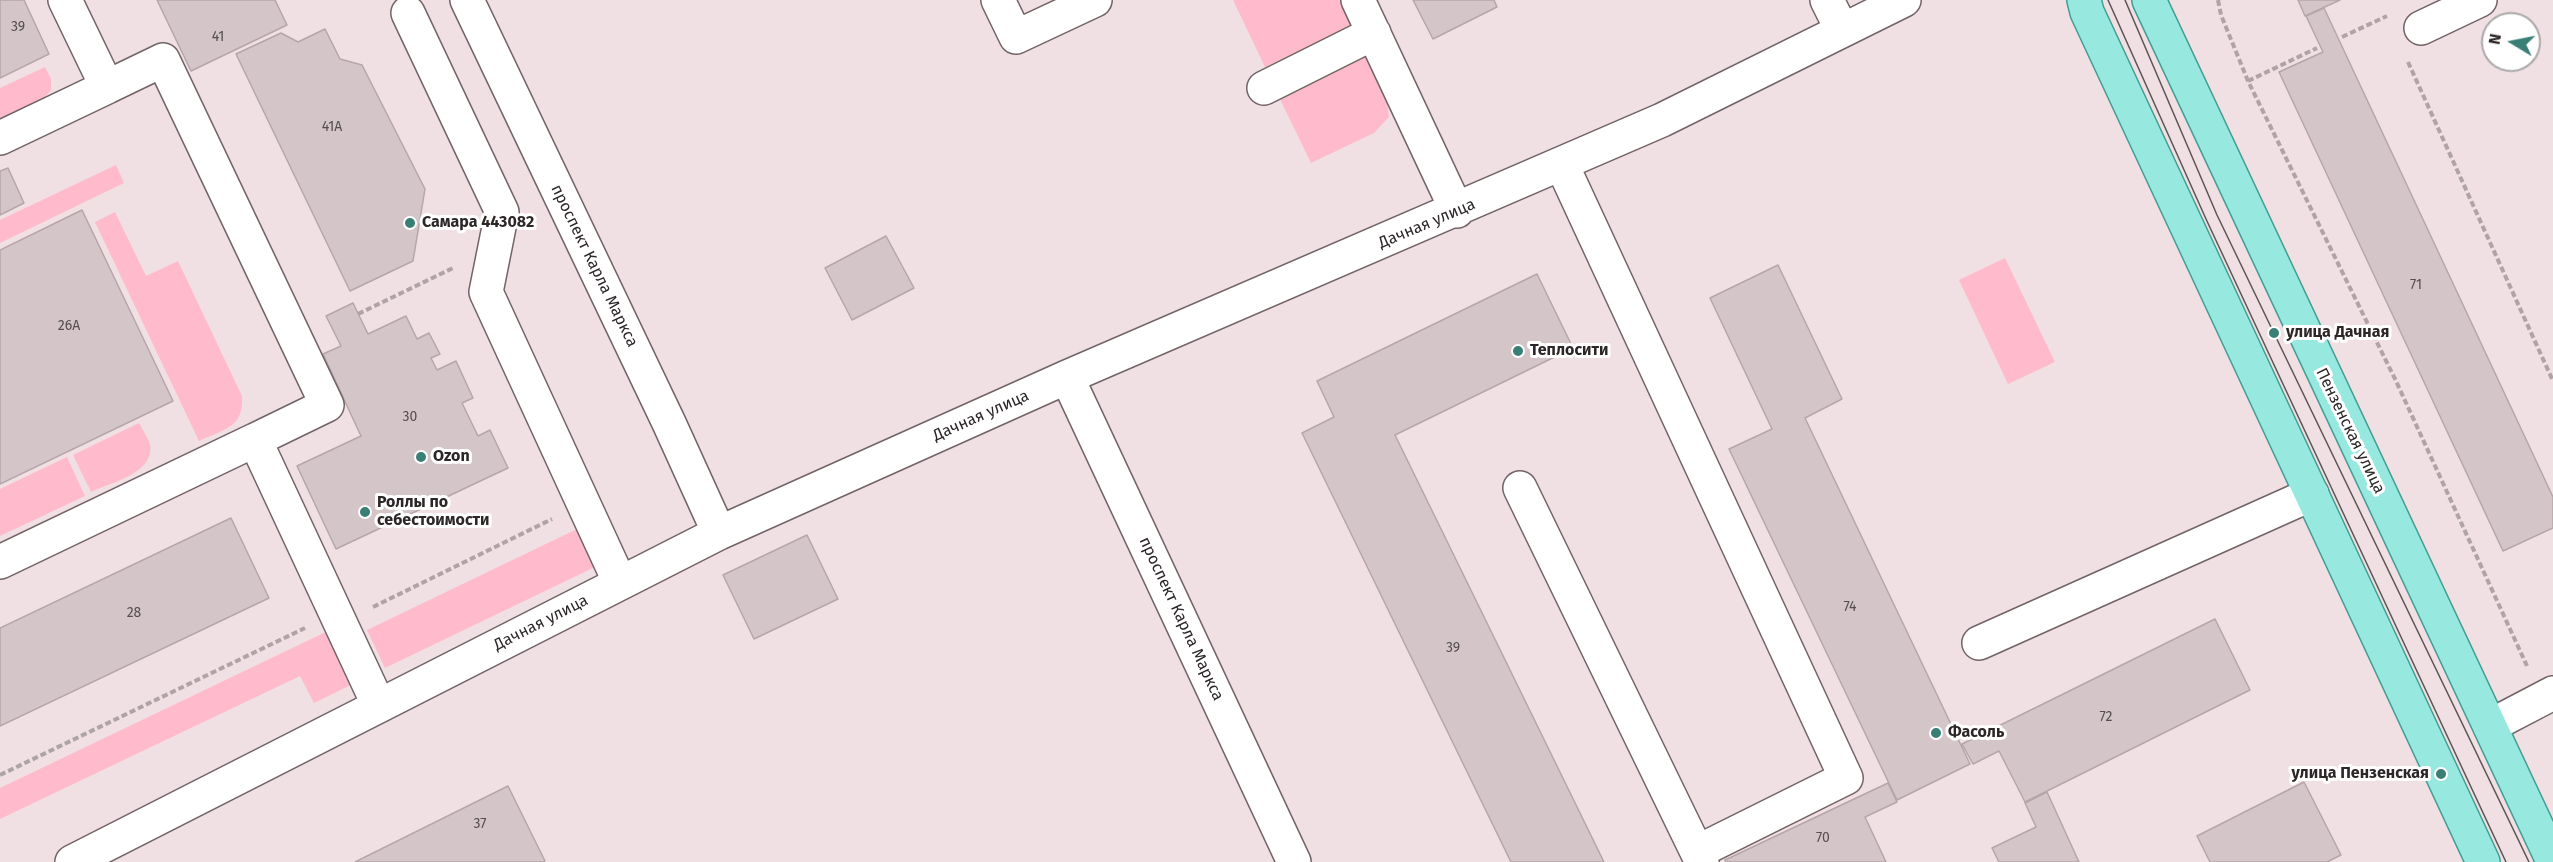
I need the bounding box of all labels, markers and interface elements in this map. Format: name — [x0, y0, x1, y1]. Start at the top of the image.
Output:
north arrow — [2481, 12, 2541, 72]
house number: 39 — [11, 19, 25, 35]
house number: 41 — [212, 29, 224, 45]
text: N — [2484, 32, 2505, 46]
house number: 41А — [322, 119, 342, 135]
street label: проспект Карла Маркса — [546, 182, 642, 350]
street label: Дачная улица — [1376, 195, 1478, 253]
place label: Самара 443082 — [422, 213, 534, 233]
marker: Самара 443082 — [403, 216, 417, 230]
house number: 71 — [2410, 277, 2422, 293]
house number: 26А — [58, 318, 80, 334]
place label: улица Дачная — [2286, 323, 2389, 343]
marker: улица Дачная — [2267, 326, 2281, 340]
place label: Теплосити — [1530, 341, 1609, 361]
marker: Теплосити — [1511, 344, 1525, 358]
street label: Пензенская улица — [2311, 365, 2389, 497]
street label: Дачная улица — [930, 386, 1032, 446]
house number: 30 — [403, 409, 417, 425]
place label: Ozon — [433, 447, 470, 467]
marker: Ozon — [414, 450, 428, 464]
place label: Роллы по себестоимости — [377, 493, 490, 531]
marker: Роллы по себестоимости — [358, 505, 372, 519]
street label: проспект Карла Маркса — [1135, 534, 1227, 704]
street label: Дачная улица — [491, 591, 591, 655]
house number: 74 — [1843, 599, 1857, 615]
house number: 28 — [127, 605, 141, 621]
house number: 39 — [1446, 640, 1460, 656]
house number: 72 — [2100, 709, 2112, 725]
place label: Фасоль — [1948, 723, 2004, 743]
marker: Фасоль — [1929, 726, 1943, 740]
place label: улица Пензенская — [2292, 764, 2429, 784]
marker: улица Пензенская — [2434, 767, 2448, 781]
house number: 37 — [473, 816, 487, 832]
house number: 70 — [1816, 830, 1830, 846]

